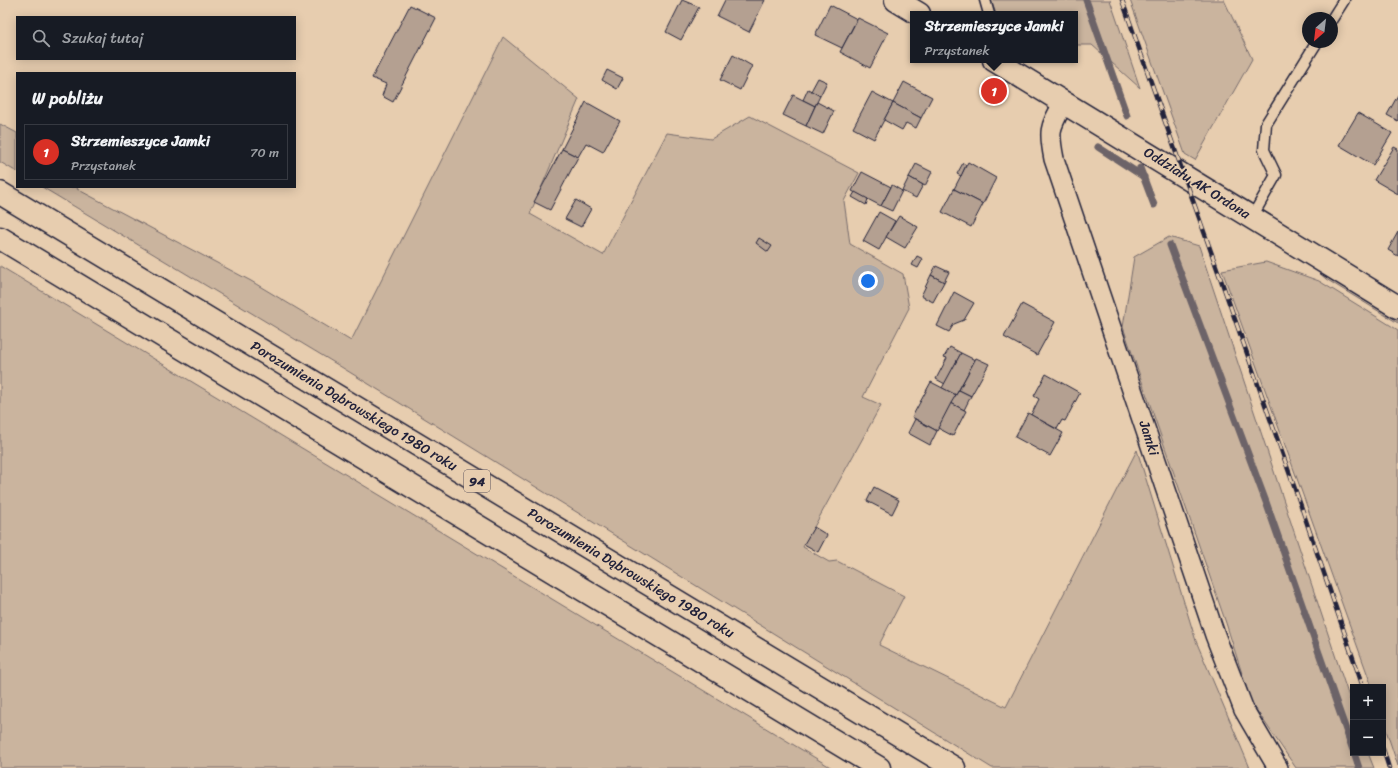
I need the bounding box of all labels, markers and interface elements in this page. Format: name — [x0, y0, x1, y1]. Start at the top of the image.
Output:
popup — [910, 11, 1078, 63]
north arrow — [1302, 12, 1338, 48]
text: Strzemieszyce Jamki — [925, 13, 1063, 39]
search box — [16, 16, 296, 60]
text: Szukaj tutaj — [62, 25, 143, 51]
icon: search — [30, 27, 52, 49]
text: Przystanek — [925, 39, 989, 62]
pin: 1 — [981, 76, 1007, 106]
text: W pobliżu — [32, 83, 103, 113]
text: Strzemieszyce Jamki — [71, 128, 210, 154]
street label: Oddziału AK Ordona — [1138, 140, 1256, 227]
text: 1 — [43, 141, 49, 164]
text: 70 m — [250, 141, 279, 164]
text: Przystanek — [71, 154, 136, 177]
your location — [858, 271, 878, 291]
street label: Porozumienia Dąbrowskiego 1980 roku — [246, 334, 463, 478]
street label: Jamki — [1131, 416, 1167, 460]
road number: 94 — [464, 470, 490, 492]
street label: Porozumienia Dąbrowskiego 1980 roku — [523, 501, 740, 645]
map controls — [1350, 684, 1386, 756]
button: + — [1350, 684, 1386, 720]
button: − — [1350, 720, 1386, 756]

